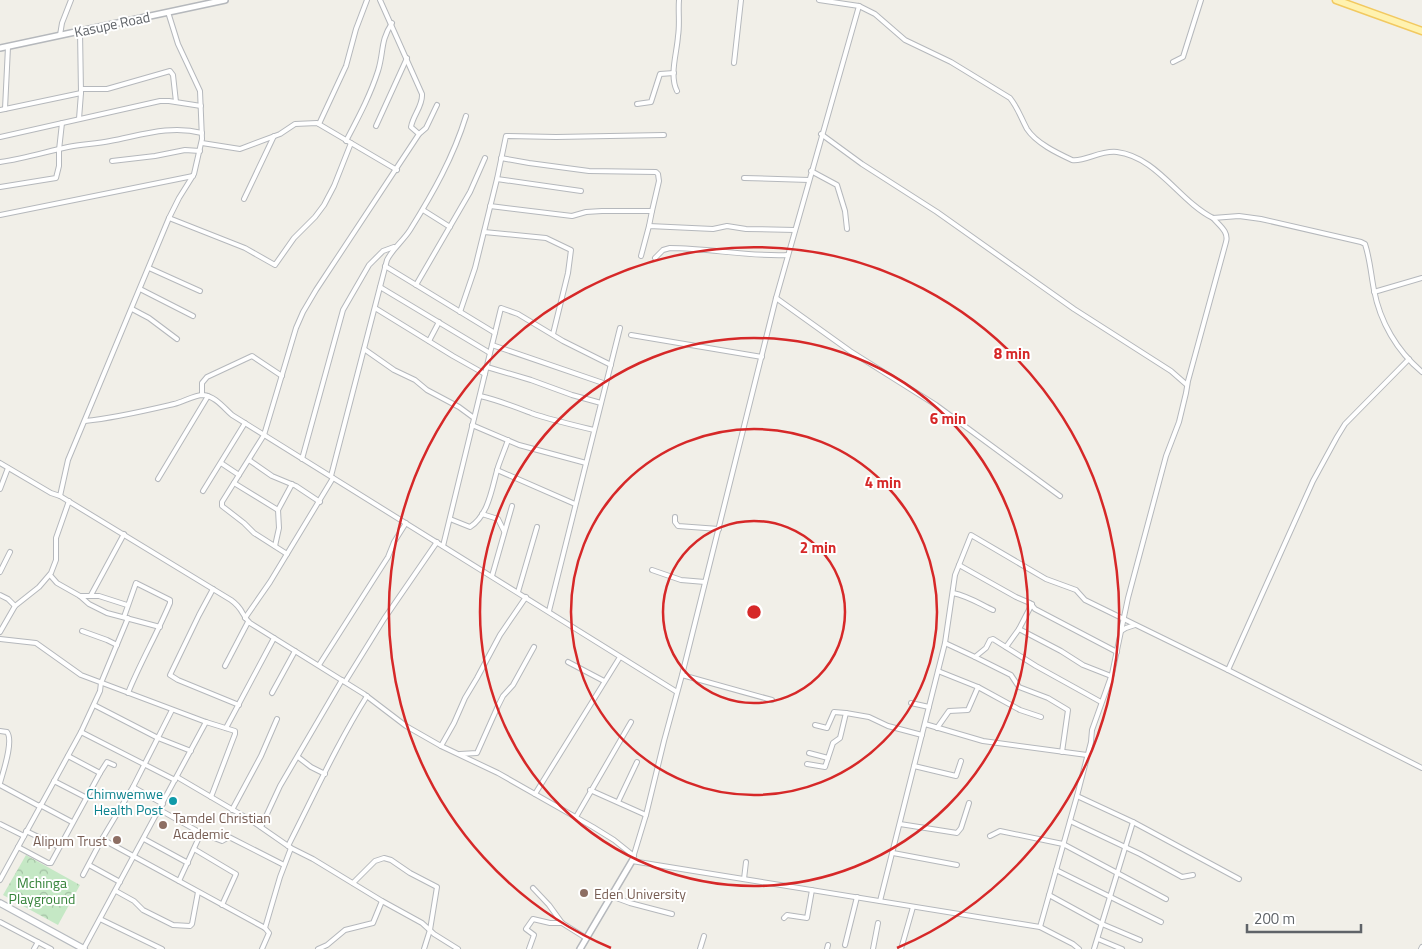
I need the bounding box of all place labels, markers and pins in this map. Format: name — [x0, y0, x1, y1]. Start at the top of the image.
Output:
centre of rings — [745, 603, 763, 621]
place label: Chimwemwe Health Post — [86, 783, 163, 820]
marker: Chimwemwe Health Post — [167, 795, 179, 807]
place label: Tamdel Christian Academic — [173, 807, 271, 844]
marker: Tamdel Christian Academic — [157, 819, 169, 831]
place label: Alipum Trust — [33, 830, 107, 851]
marker: Alipum Trust — [111, 834, 123, 846]
place label: Eden University — [594, 883, 686, 904]
marker: Eden University — [578, 887, 590, 899]

